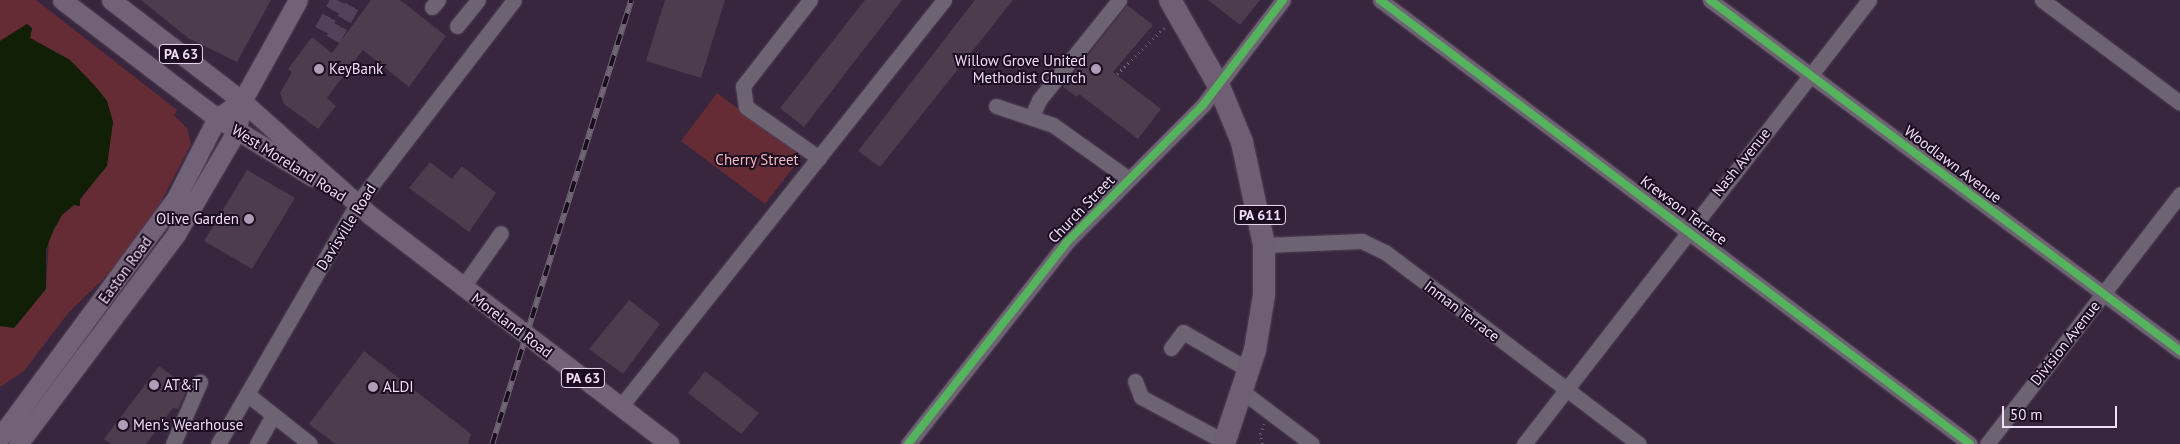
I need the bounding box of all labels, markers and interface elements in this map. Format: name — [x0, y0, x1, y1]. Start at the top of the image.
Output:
road number: PA 63 — [158, 42, 204, 66]
place label: Willow Grove United Methodist Church — [954, 51, 1086, 86]
place label: KeyBank — [329, 60, 383, 78]
marker: KeyBank — [313, 63, 325, 75]
marker: Willow Grove United Methodist Church — [1090, 63, 1102, 75]
street label: West Moreland Road — [229, 121, 349, 205]
street label: Woodlawn Avenue — [1901, 121, 2005, 207]
street label: Nash Avenue — [1708, 124, 1774, 200]
park label: Cherry Street — [715, 151, 799, 169]
street label: Church Street — [1044, 171, 1118, 247]
street label: Krewson Terrace — [1637, 171, 1731, 249]
street label: Davisville Road — [312, 181, 380, 273]
road number: PA 611 — [1232, 204, 1288, 226]
place label: Olive Garden — [156, 210, 239, 228]
marker: Olive Garden — [243, 213, 255, 225]
street label: Easton Road — [95, 233, 155, 307]
street label: Inman Terrace — [1421, 277, 1503, 345]
street label: Moreland Road — [468, 289, 556, 361]
street label: Division Avenue — [2026, 297, 2104, 389]
road number: PA 63 — [560, 366, 606, 389]
place label: AT&T — [164, 376, 201, 394]
place label: ALDI — [383, 378, 414, 396]
marker: AT&T — [148, 379, 160, 391]
marker: ALDI — [367, 381, 379, 393]
scale bar — [2005, 396, 2120, 428]
text: 50 m — [2010, 405, 2043, 424]
place label: Men's Wearhouse — [133, 416, 244, 434]
marker: Men's Wearhouse — [117, 419, 129, 431]

